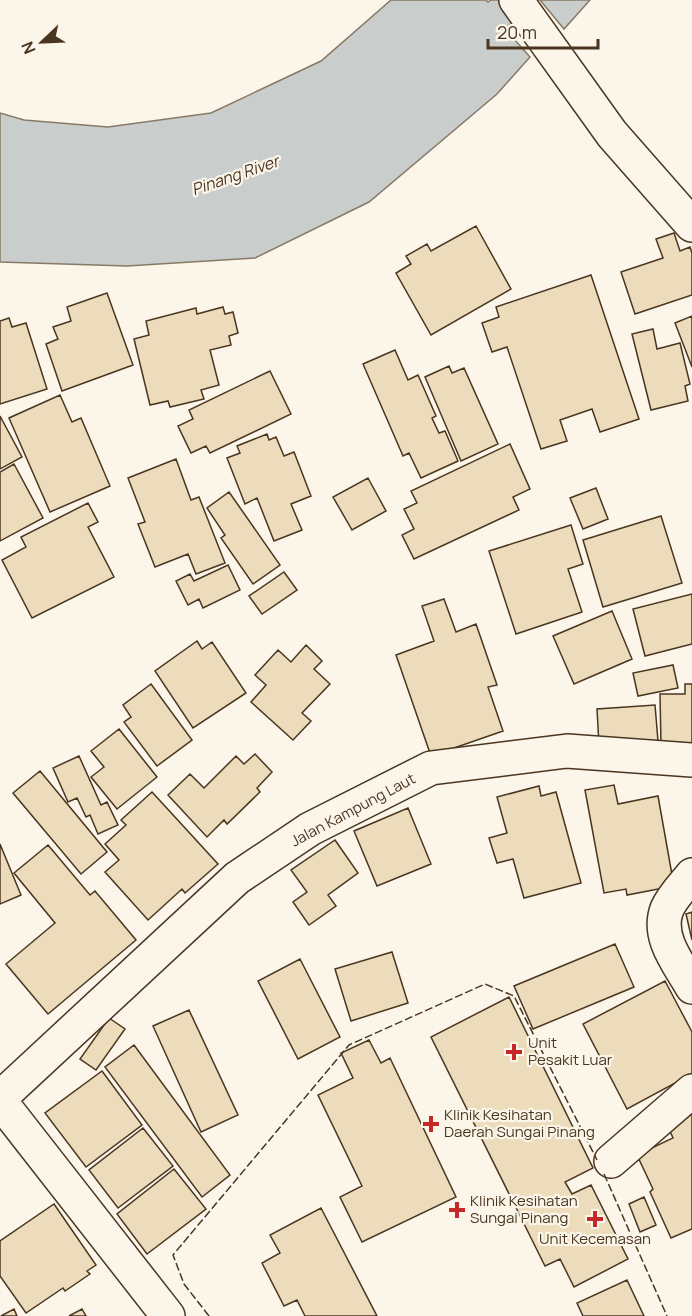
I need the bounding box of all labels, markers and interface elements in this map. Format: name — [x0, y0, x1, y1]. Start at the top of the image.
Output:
north arrow — [12, 12, 72, 72]
scale bar — [488, 12, 598, 50]
text: 20 m — [497, 20, 537, 44]
text: N — [16, 38, 41, 57]
water label: Pinang River — [189, 149, 284, 200]
street label: Jalan Kampung Laut — [287, 768, 419, 851]
place label: Unit Pesakit Luar — [528, 1032, 613, 1070]
marker: Unit Pesakit Luar — [505, 1043, 523, 1061]
place label: Klinik Kesihatan Daerah Sungai Pinang — [444, 1104, 595, 1142]
marker: Klinik Kesihatan Daerah Sungai Pinang — [422, 1115, 440, 1133]
place label: Klinik Kesihatan Sungai Pinang — [470, 1190, 578, 1228]
marker: Klinik Kesihatan Sungai Pinang — [448, 1201, 466, 1219]
marker: Unit Kecemasan — [586, 1210, 604, 1228]
place label: Unit Kecemasan — [539, 1228, 651, 1249]

